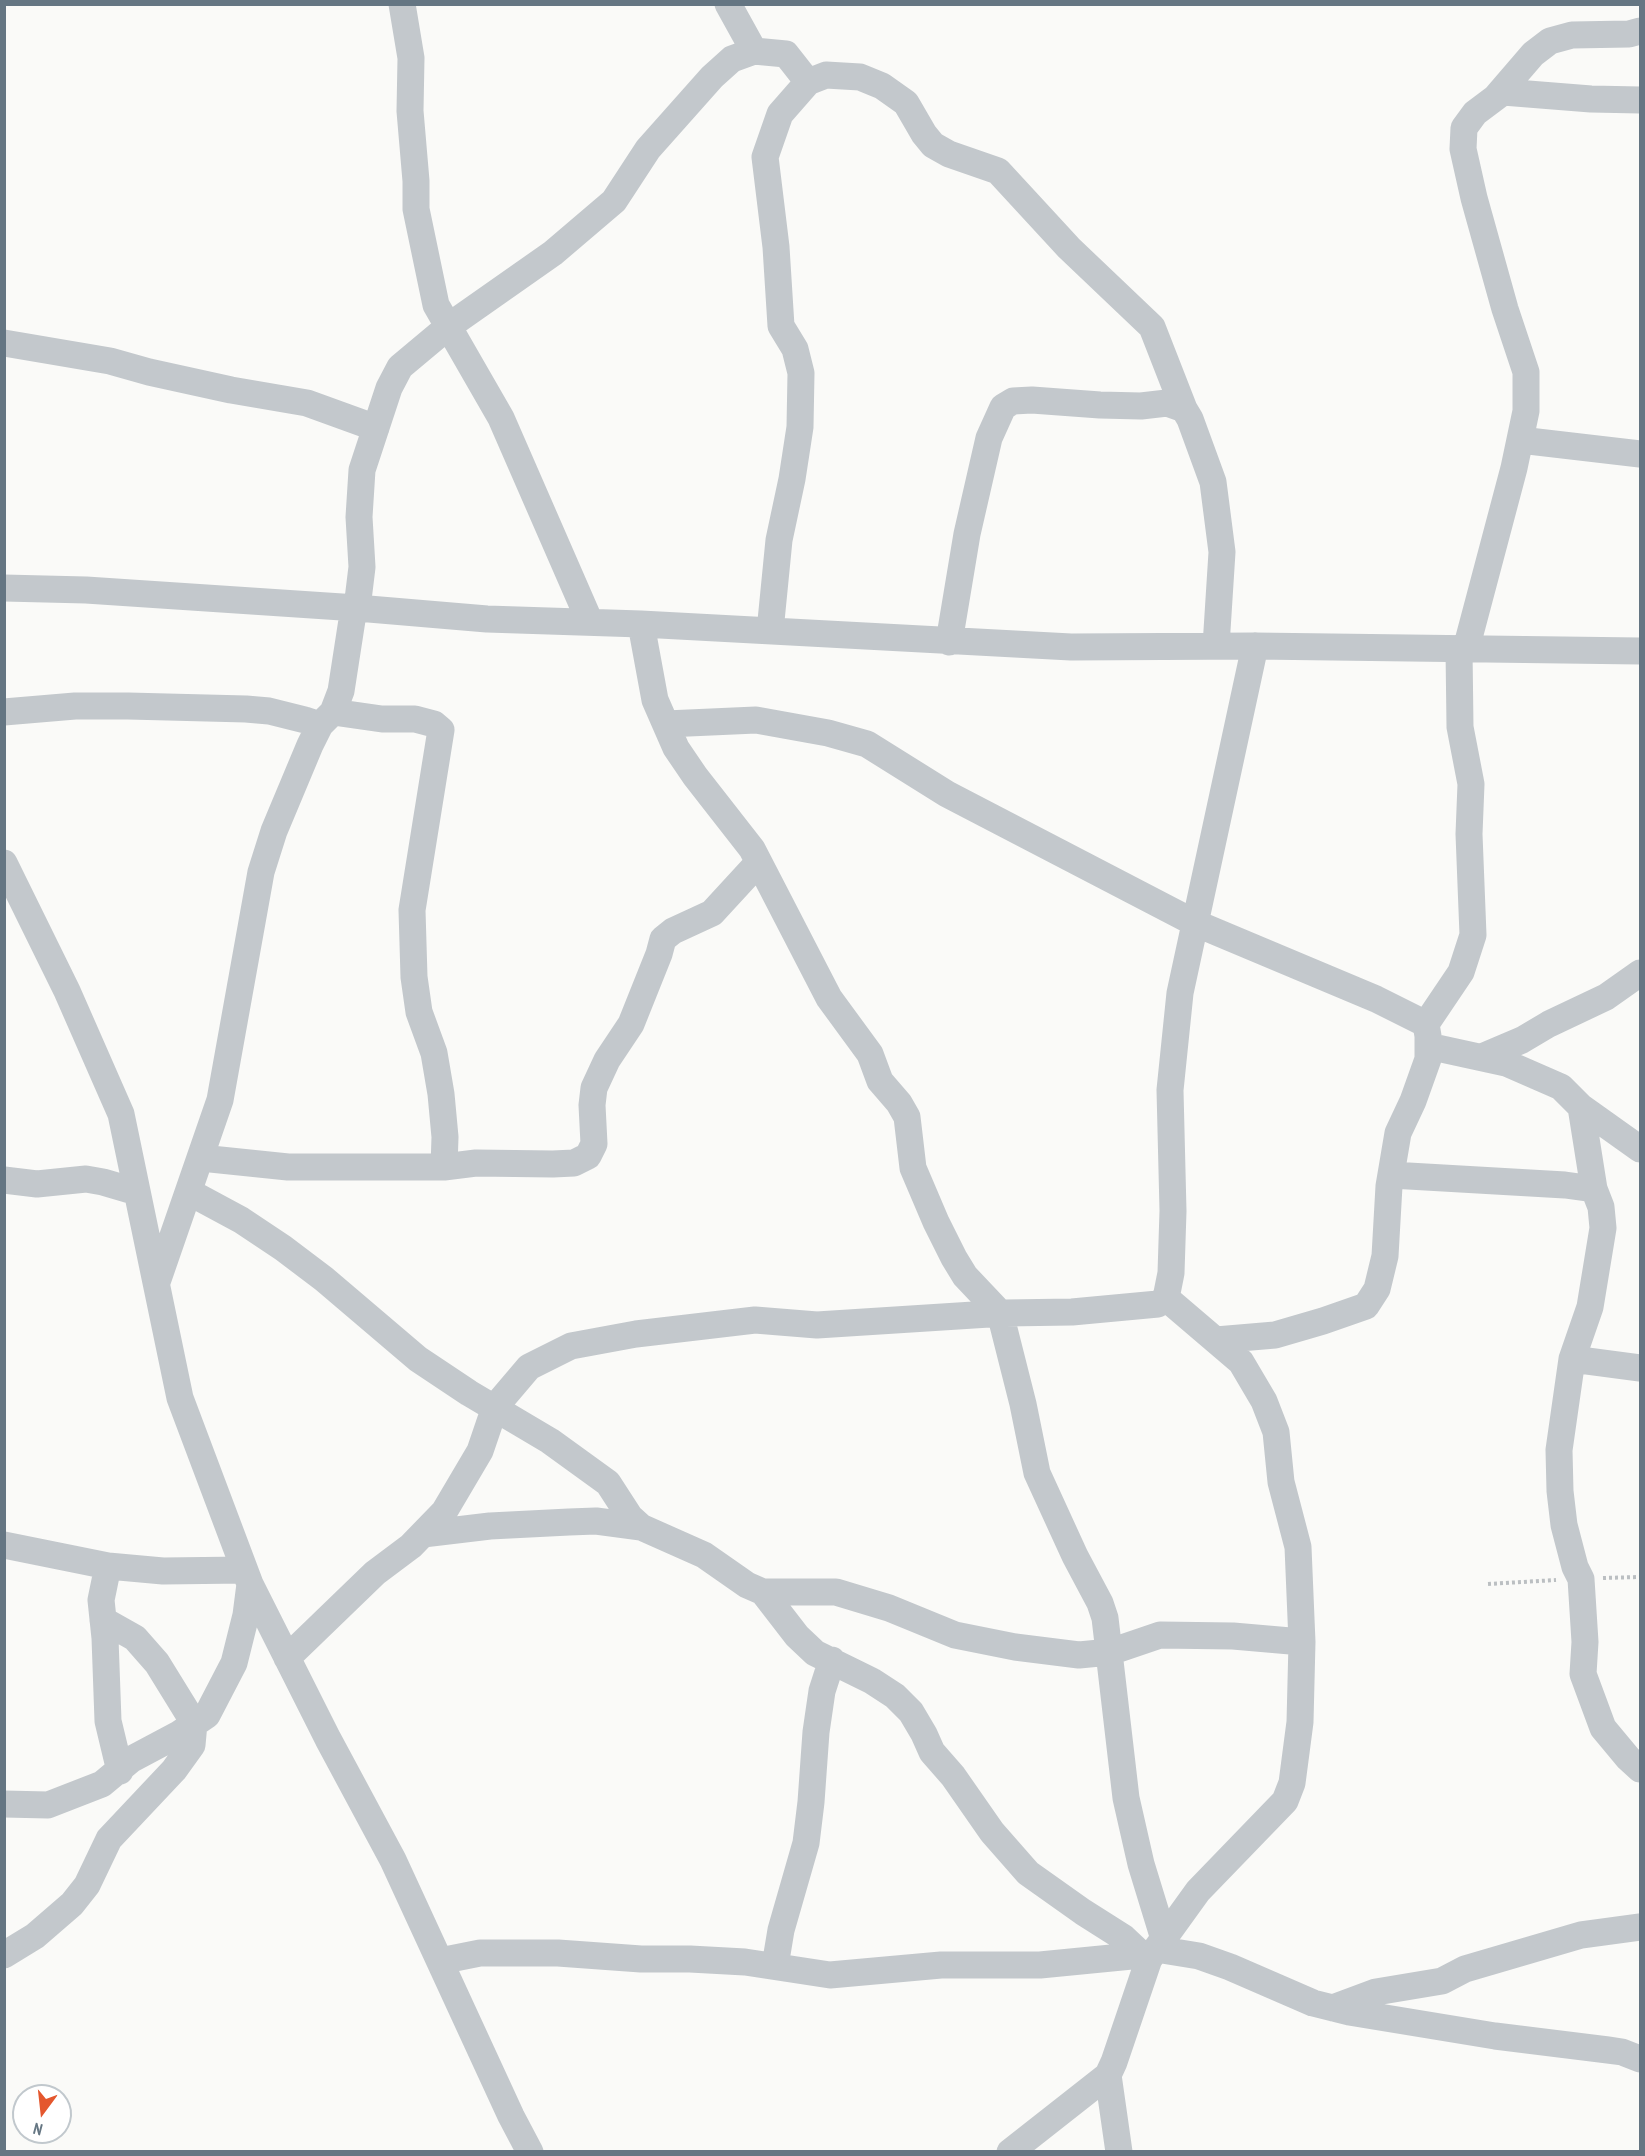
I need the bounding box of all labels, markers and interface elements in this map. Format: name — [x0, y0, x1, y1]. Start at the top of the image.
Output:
north arrow — [12, 2084, 72, 2144]
text: N — [31, 2119, 45, 2140]

